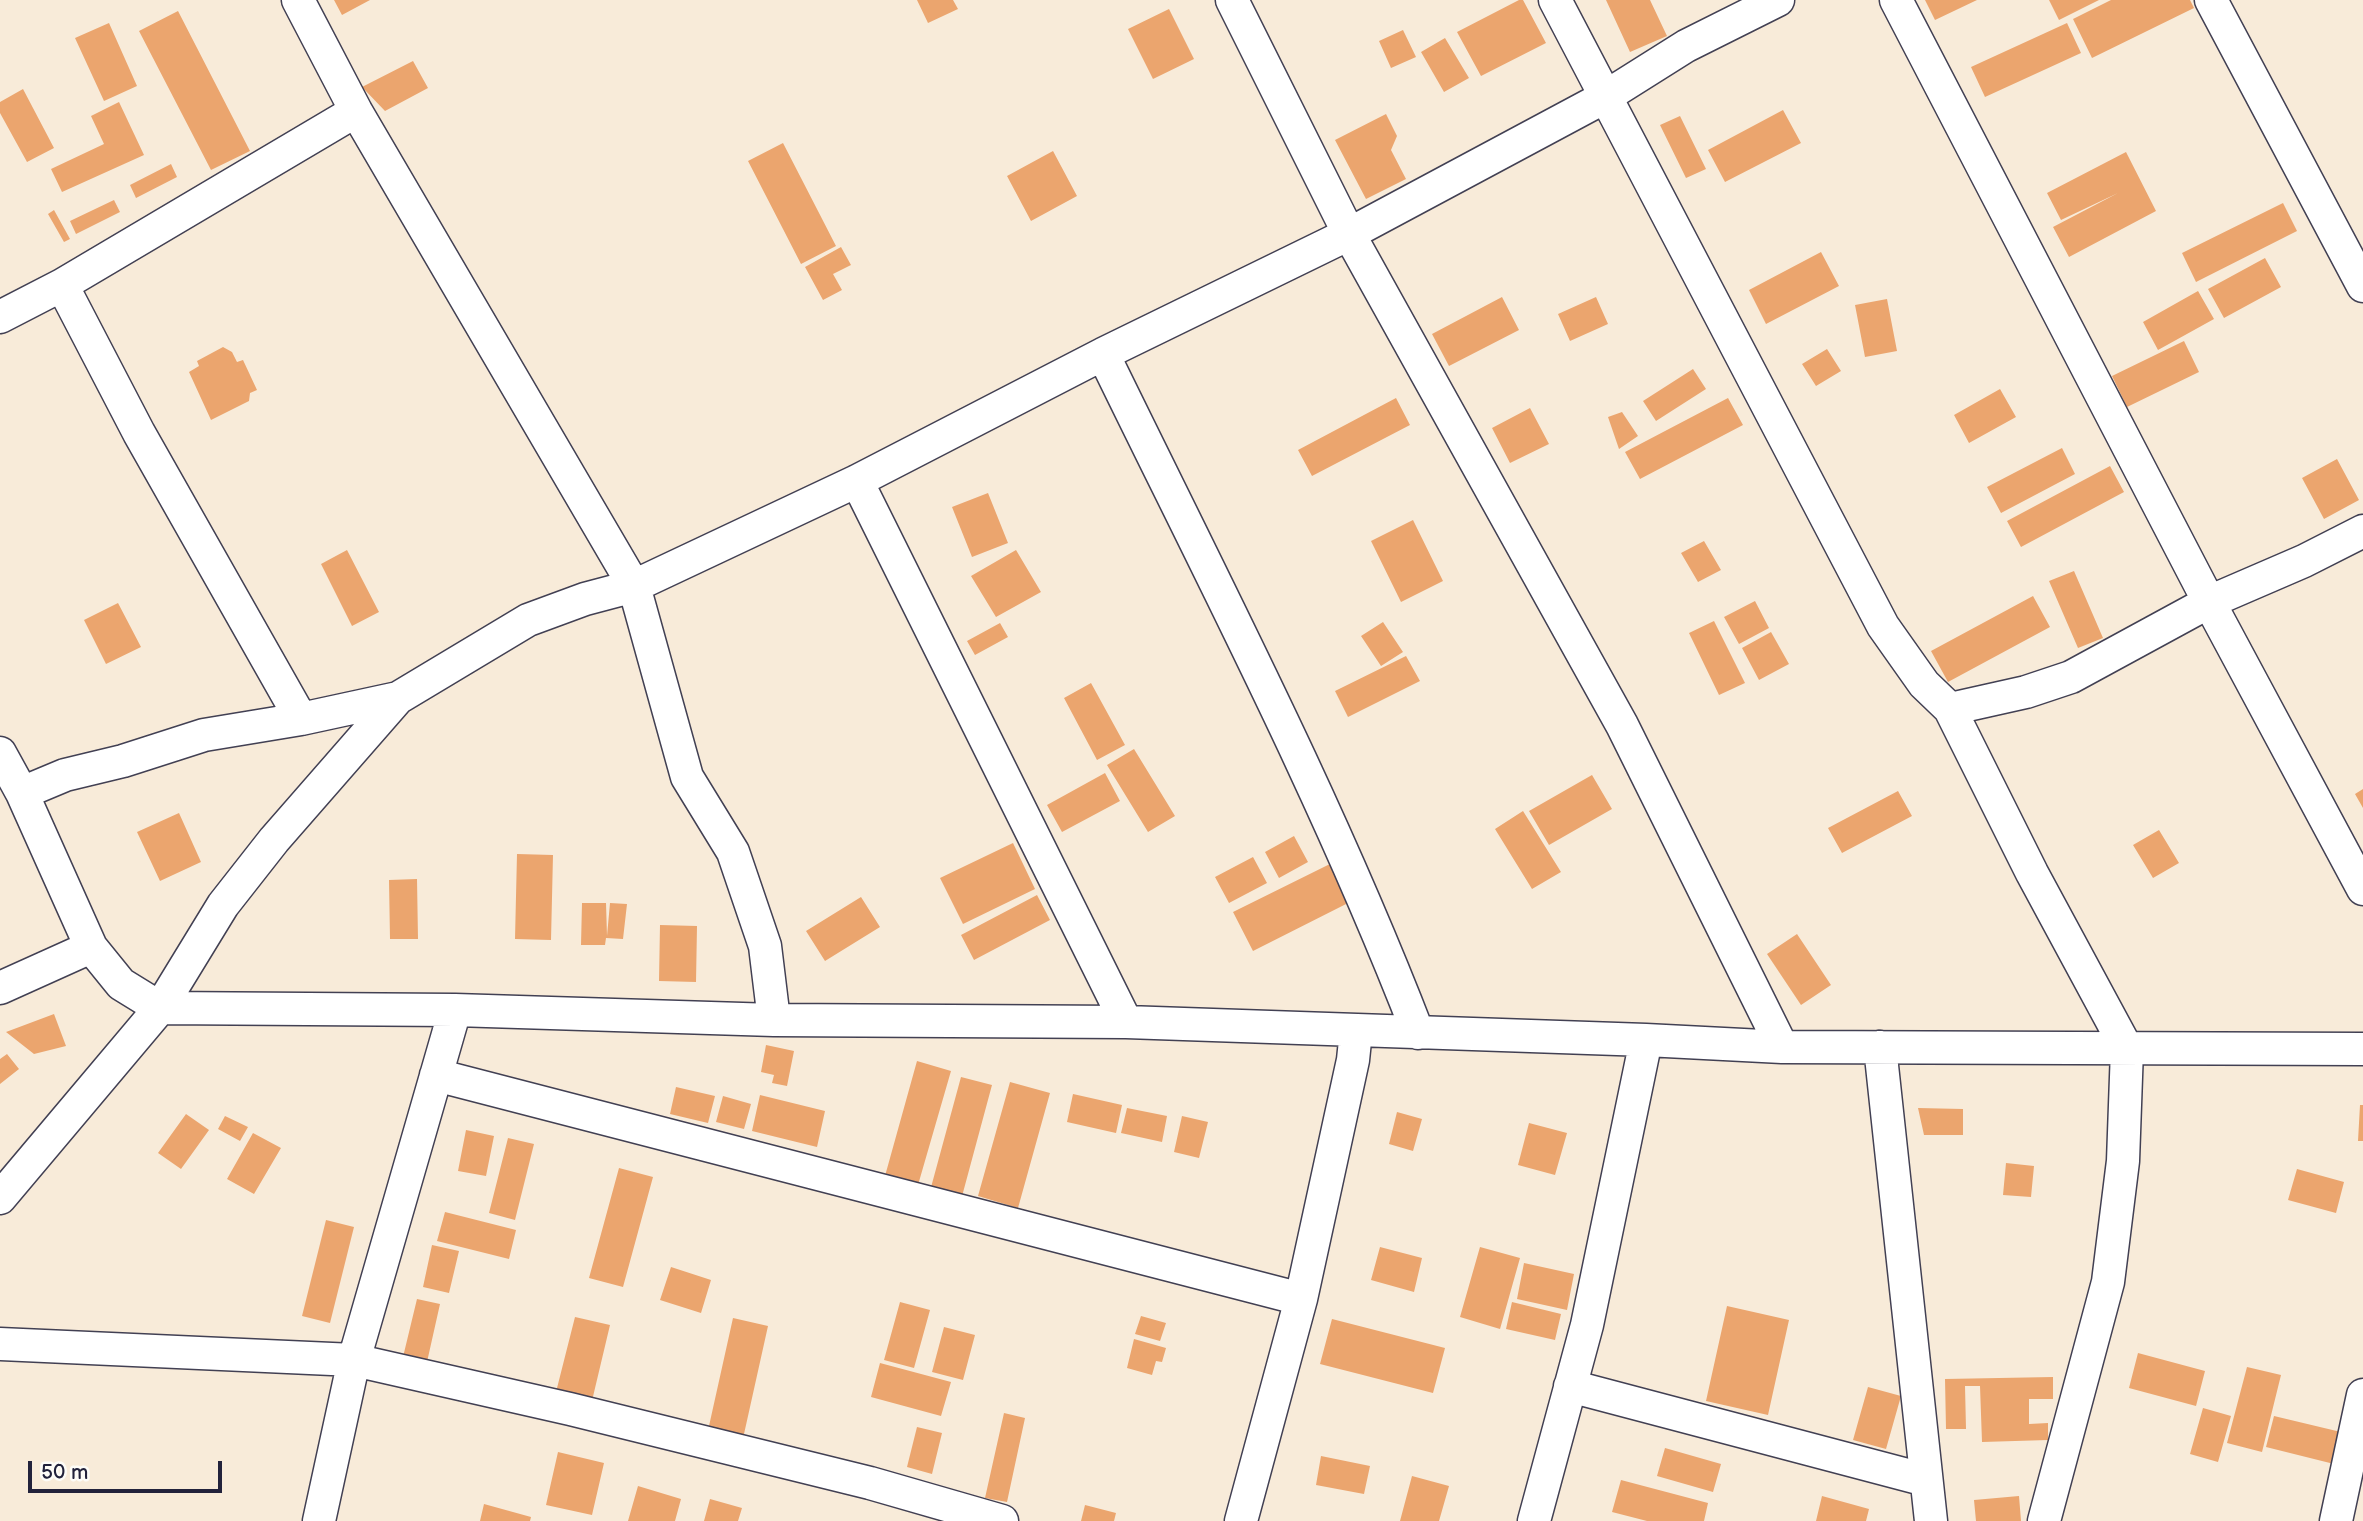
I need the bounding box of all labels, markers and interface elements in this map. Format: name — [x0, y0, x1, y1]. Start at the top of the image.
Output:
scale bar — [32, 1448, 226, 1492]
text: 50 m — [41, 1460, 88, 1485]

